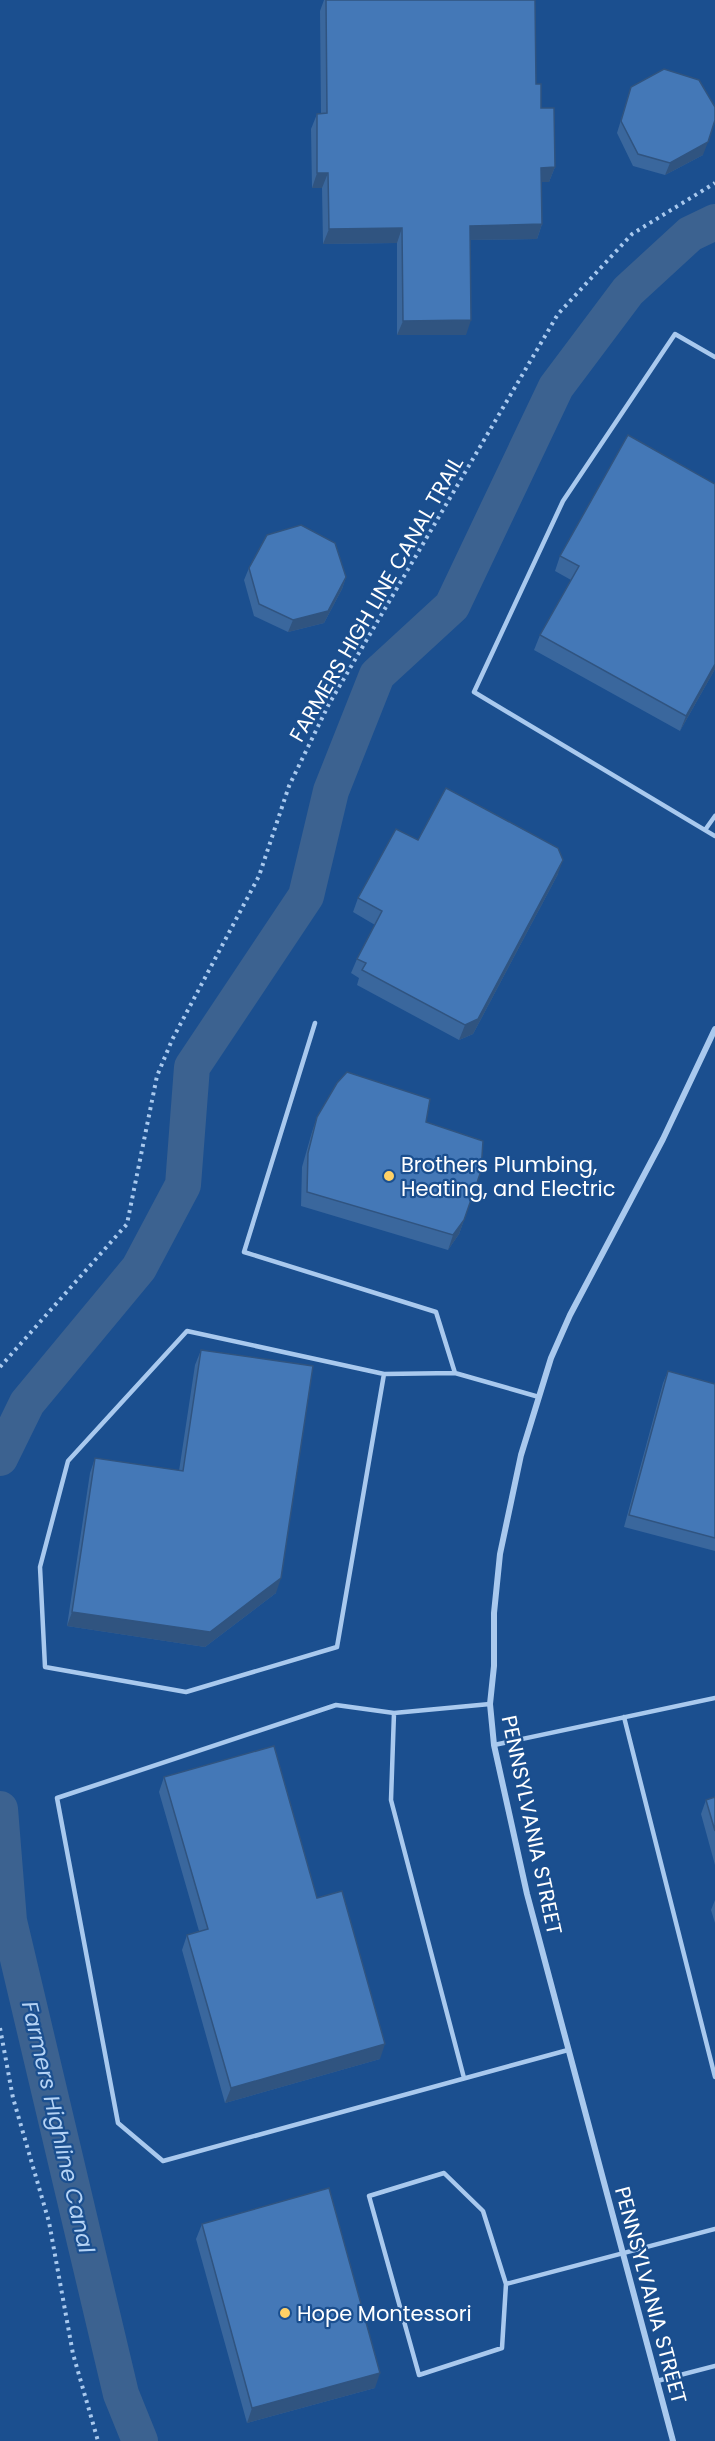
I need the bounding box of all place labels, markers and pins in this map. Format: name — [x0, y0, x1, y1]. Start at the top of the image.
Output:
place label: Brothers Plumbing, Heating, and Electric — [401, 1150, 616, 1203]
marker: Brothers Plumbing, Heating, and Electric — [382, 1169, 396, 1183]
place label: Hope Montessori — [297, 2299, 472, 2328]
marker: Hope Montessori — [278, 2306, 292, 2320]

